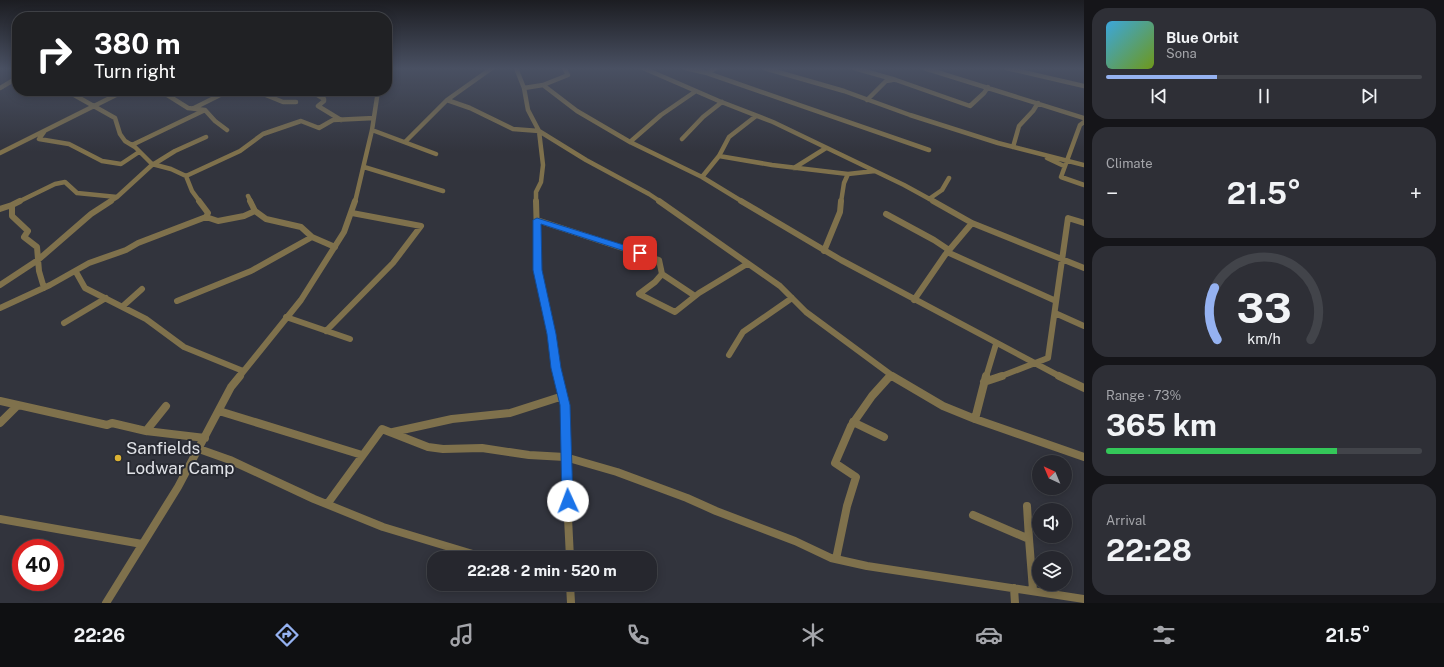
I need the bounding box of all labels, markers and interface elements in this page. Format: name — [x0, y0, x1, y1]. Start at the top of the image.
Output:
text: 380 m — [94, 27, 181, 60]
icon: right — [28, 28, 80, 80]
text: Blue Orbit — [1166, 29, 1239, 46]
text: Sona — [1166, 46, 1197, 61]
text: Turn right — [94, 61, 176, 82]
icon: previous — [1148, 85, 1170, 107]
icon: pause — [1253, 85, 1275, 107]
icon: next — [1358, 85, 1380, 107]
text: Climate — [1106, 156, 1153, 171]
text: 21.5° — [1227, 175, 1301, 211]
text: − — [1106, 180, 1118, 206]
text: + — [1410, 180, 1422, 206]
pin — [623, 236, 657, 270]
icon: arrive — [629, 242, 651, 264]
text: 33 — [1236, 282, 1292, 331]
text: km/h — [1247, 329, 1281, 346]
text: Range · 73% — [1106, 388, 1181, 403]
text: 365 km — [1106, 407, 1217, 443]
place label: Sanfields Lodwar Camp — [126, 438, 234, 478]
marker: Sanfields Lodwar Camp — [113, 453, 123, 463]
north arrow — [1032, 455, 1072, 495]
map controls — [1032, 455, 1072, 591]
position arrow — [547, 480, 589, 522]
button: sound — [1032, 503, 1072, 543]
text: Arrival — [1106, 513, 1146, 528]
text: 22:28 — [1106, 532, 1192, 568]
speed limit sign: 40 — [12, 539, 64, 591]
button: layers — [1032, 551, 1072, 591]
text: 22:28 · 2 min · 520 m — [467, 562, 617, 579]
icon: directions — [273, 621, 301, 649]
icon: music — [448, 621, 476, 649]
icon: phone — [624, 621, 652, 649]
icon: climate — [799, 621, 827, 649]
icon: car — [975, 621, 1003, 649]
icon: filters — [1150, 621, 1178, 649]
text: 22:26 — [74, 625, 125, 646]
text: 21.5° — [1326, 625, 1370, 646]

